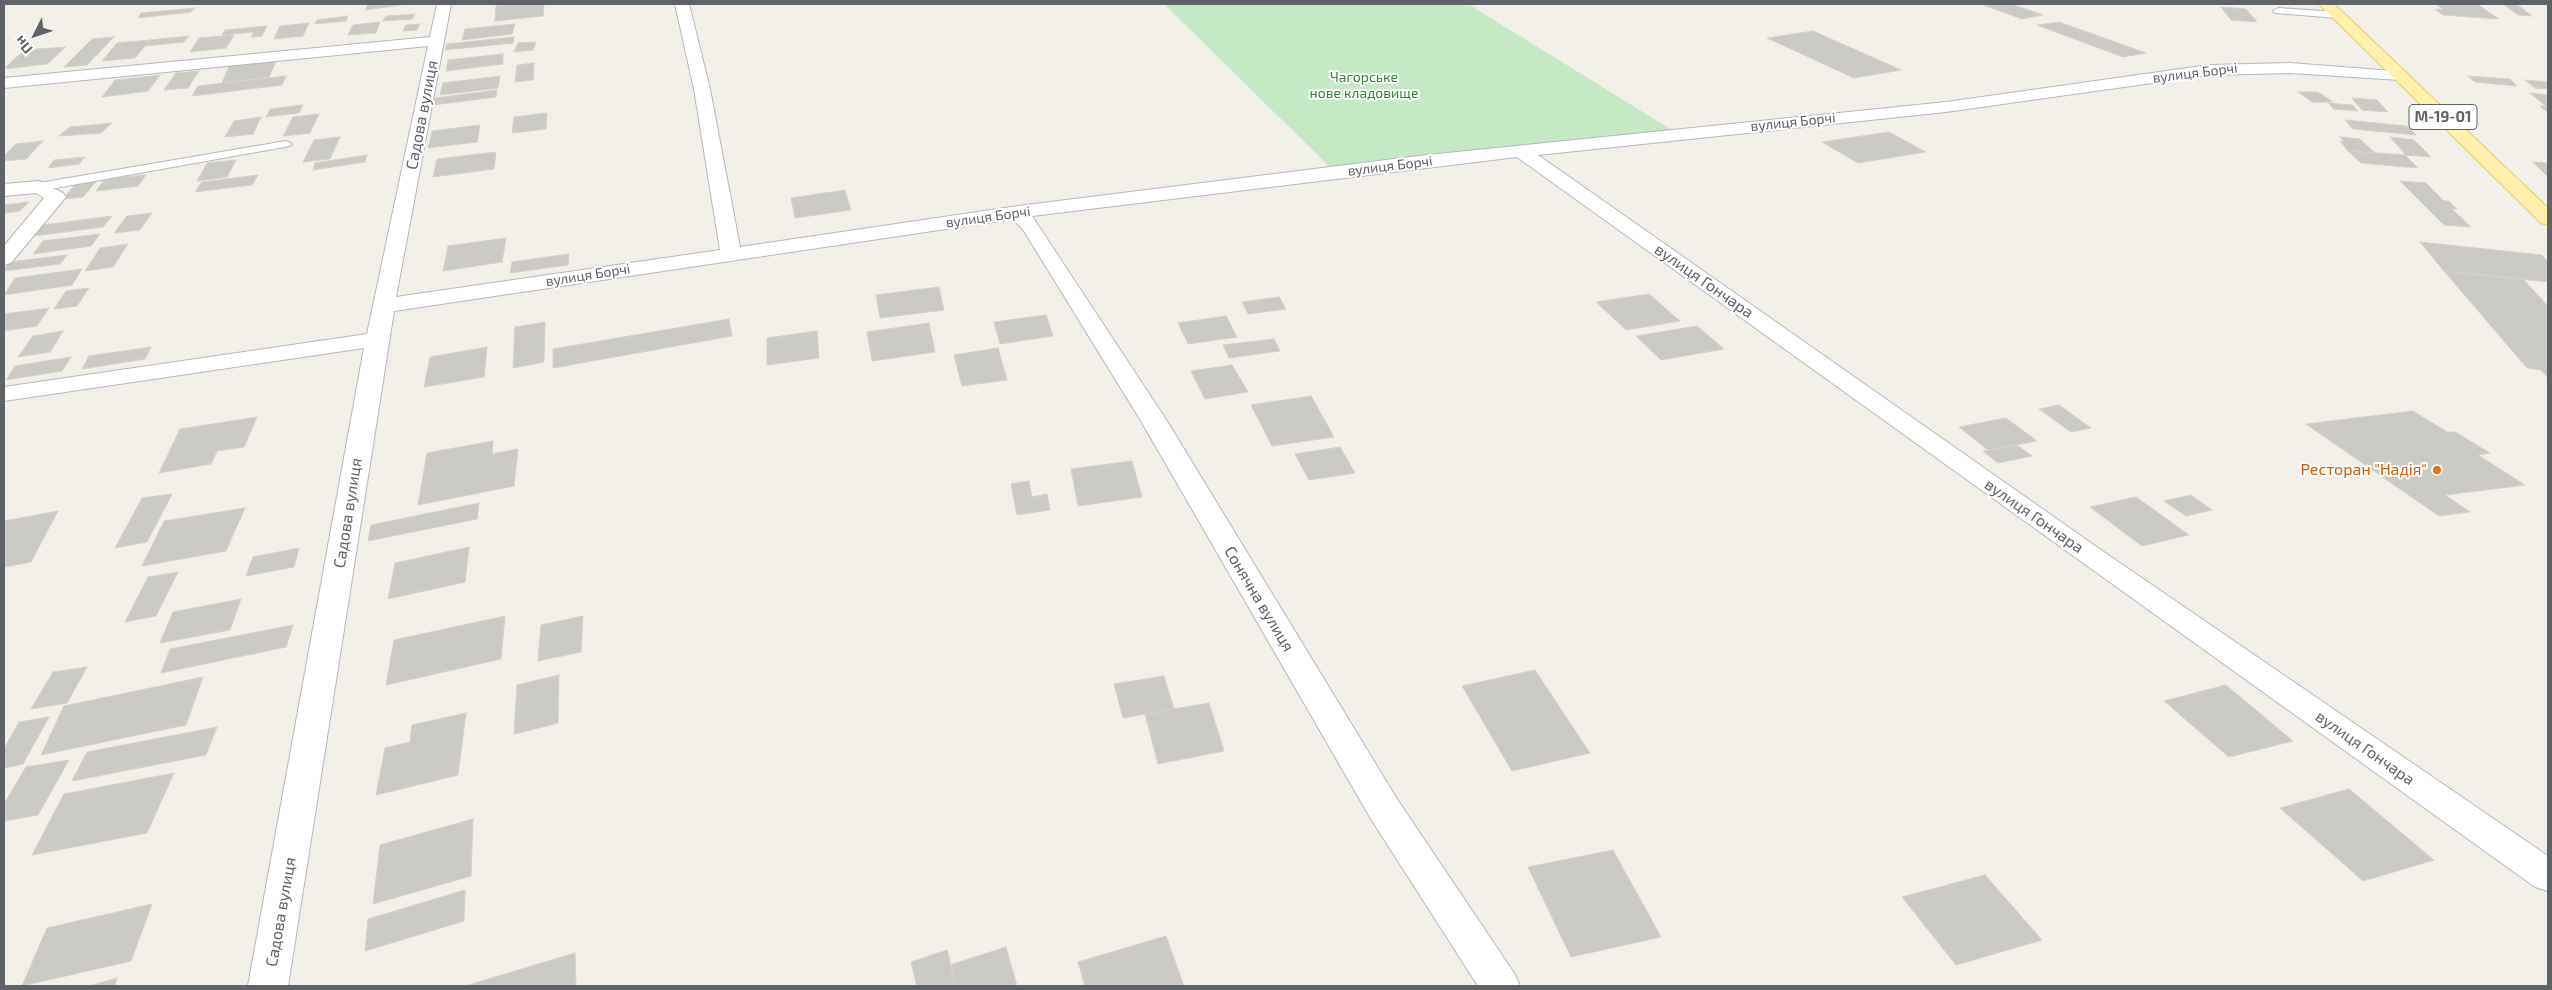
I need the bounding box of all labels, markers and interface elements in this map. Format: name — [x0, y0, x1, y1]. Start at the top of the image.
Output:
north arrow — [10, 10, 60, 60]
text: Пн — [11, 33, 36, 58]
street label: Садова вулиця — [402, 59, 442, 171]
street label: вулиця Борчі — [2152, 59, 2238, 87]
park label: Чагорське нове кладовище — [1310, 69, 1418, 102]
road number: М-19-01 — [2409, 104, 2477, 130]
street label: вулиця Борчі — [1750, 109, 1836, 135]
street label: вулиця Борчі — [1347, 152, 1433, 180]
street label: вулиця Борчі — [945, 203, 1031, 231]
street label: вулиця Гончара — [1651, 240, 1757, 322]
street label: вулиця Борчі — [545, 260, 631, 290]
street label: Садова вулиця — [330, 457, 366, 569]
place label: Ресторан "Надія" — [2301, 460, 2427, 480]
marker: Ресторан "Надія" — [2431, 464, 2443, 476]
street label: вулиця Гончара — [1981, 475, 2087, 557]
street label: Сонячна вулиця — [1220, 543, 1298, 655]
street label: вулиця Гончара — [2312, 707, 2418, 789]
street label: Садова вулиця — [262, 856, 300, 968]

